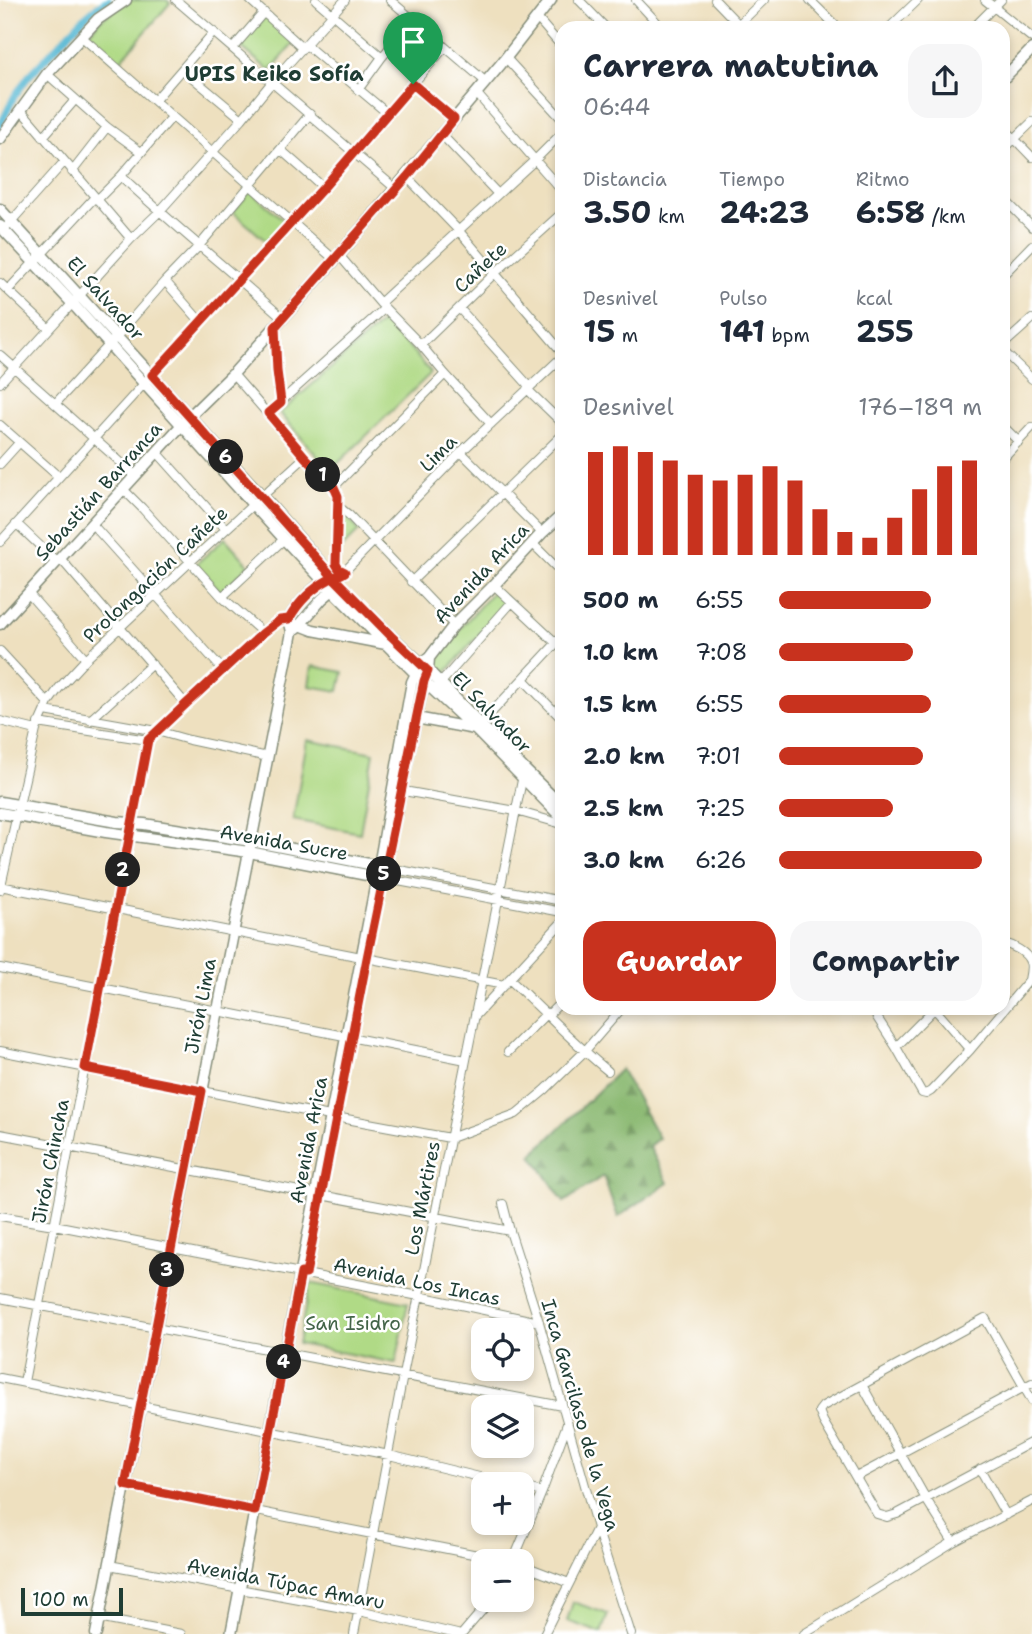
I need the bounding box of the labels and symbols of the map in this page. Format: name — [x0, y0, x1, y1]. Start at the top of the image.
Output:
pin — [383, 12.0, 443, 84]
district label: UPIS Keiko Sofía — [184, 60, 364, 88]
street label: Cañete — [448, 236, 512, 298]
street label: El Salvador — [61, 251, 150, 346]
street label: Sebastián Barranca — [29, 416, 168, 566]
street label: Lima — [414, 429, 463, 477]
pin: 6 — [208, 440, 244, 475]
pin: 1 — [306, 458, 340, 492]
street label: Prolongación Cañete — [78, 501, 233, 648]
street label: Avenida Arica — [428, 518, 535, 629]
street label: El Salvador — [446, 666, 537, 759]
street label: Avenida Sucre — [218, 819, 350, 866]
pin: 2 — [106, 852, 140, 888]
pin: 5 — [366, 856, 402, 892]
street label: Jirón Lima — [179, 956, 222, 1056]
street label: Avenida Arica — [284, 1074, 333, 1206]
street label: Jirón Chincha — [26, 1097, 75, 1225]
street label: Los Mártires — [399, 1139, 446, 1257]
pin: 3 — [150, 1252, 184, 1288]
street label: Avenida Los Incas — [331, 1252, 503, 1311]
street label: Inca Garcilaso de la Vega — [535, 1296, 626, 1534]
park label: San Isidro — [305, 1311, 401, 1336]
pin: 4 — [266, 1344, 302, 1380]
street label: Avenida Túpac Amaru — [185, 1552, 387, 1615]
scale bar — [21, 1585, 122, 1617]

